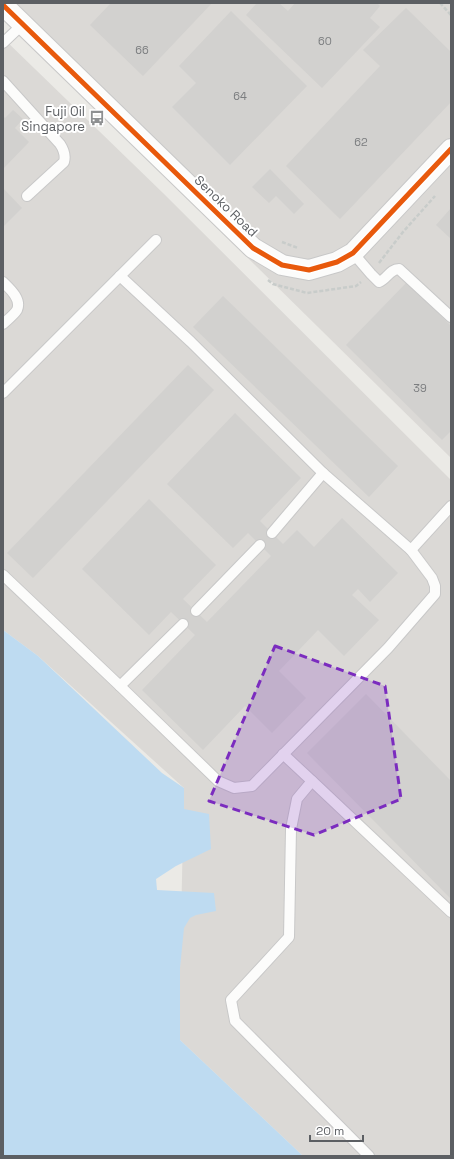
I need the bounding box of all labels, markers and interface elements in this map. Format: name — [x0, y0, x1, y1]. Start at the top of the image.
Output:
house number: 60 — [318, 34, 332, 48]
house number: 66 — [135, 43, 149, 57]
house number: 64 — [233, 89, 247, 103]
place label: Fuji Oil Singapore — [21, 103, 85, 135]
bus stop icon: Fuji Oil Singapore — [88, 109, 106, 127]
house number: 62 — [354, 135, 368, 149]
street label: Senoko Road — [191, 172, 261, 240]
house number: 39 — [413, 381, 427, 395]
scale bar — [310, 1117, 363, 1143]
text: 20 m — [316, 1123, 344, 1139]

